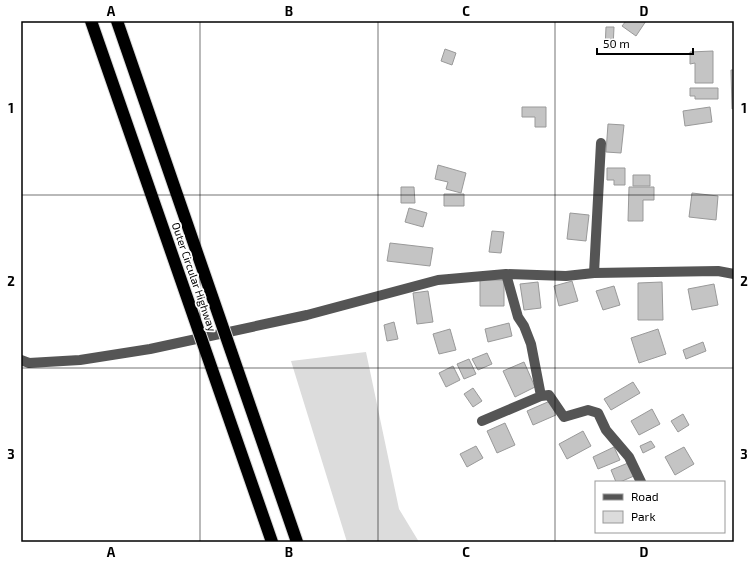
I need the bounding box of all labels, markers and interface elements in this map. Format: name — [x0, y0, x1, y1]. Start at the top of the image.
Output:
text: A — [107, 3, 116, 19]
text: B — [285, 3, 293, 19]
text: C — [462, 3, 470, 19]
text: D — [640, 3, 649, 19]
scale bar — [597, 30, 693, 56]
text: 50 m — [603, 36, 630, 50]
text: 1 — [8, 100, 14, 116]
text: 1 — [741, 100, 747, 116]
street label: Outer Circular Highway — [170, 220, 219, 333]
text: 2 — [7, 273, 15, 289]
text: 2 — [740, 273, 748, 289]
text: 3 — [7, 446, 15, 462]
text: 3 — [740, 446, 748, 462]
legend — [595, 481, 725, 533]
text: Road — [631, 489, 659, 503]
text: Park — [631, 509, 656, 523]
text: A — [107, 544, 116, 560]
text: B — [285, 544, 293, 560]
text: C — [462, 544, 470, 560]
text: D — [640, 544, 649, 560]

